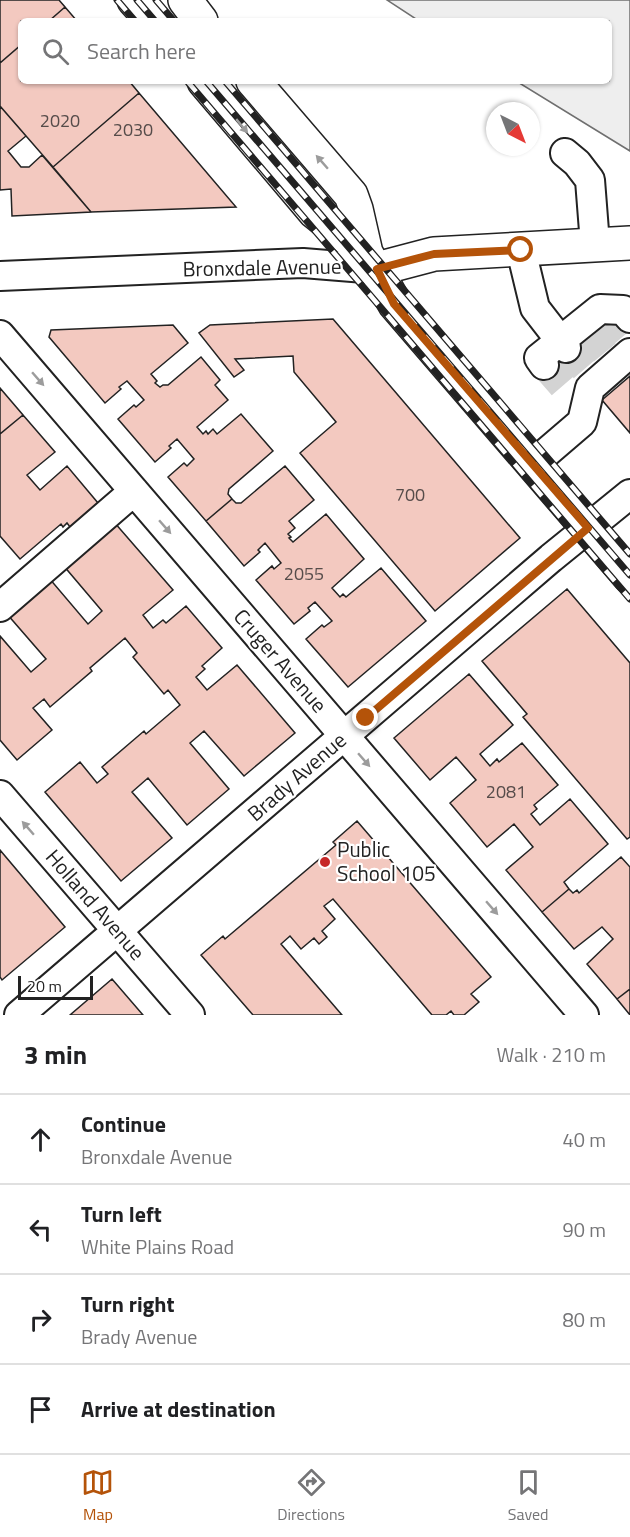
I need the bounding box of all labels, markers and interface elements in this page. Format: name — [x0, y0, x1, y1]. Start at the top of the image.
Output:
search box — [18, 18, 612, 84]
text: Search here — [87, 34, 196, 68]
icon: search — [39, 35, 72, 68]
north arrow — [486, 102, 540, 156]
house number: 2020 — [40, 107, 80, 134]
house number: 2030 — [113, 116, 153, 143]
one-way arrow — [235, 118, 248, 133]
one-way arrow — [316, 155, 329, 170]
route start — [507, 236, 533, 262]
street label: Bronxdale Avenue — [182, 250, 342, 284]
one-way arrow — [31, 371, 44, 386]
house number: 700 — [395, 481, 425, 508]
one-way arrow — [158, 519, 171, 534]
house number: 2055 — [284, 560, 324, 587]
street label: Cruger Avenue — [226, 601, 335, 719]
route end — [352, 704, 378, 730]
street label: Brady Avenue — [240, 724, 353, 828]
one-way arrow — [357, 752, 370, 767]
house number: 2081 — [486, 778, 526, 805]
one-way arrow — [22, 820, 35, 836]
place label: Public School 105 — [337, 833, 436, 889]
street label: Holland Avenue — [38, 842, 153, 967]
marker: Public School 105 — [318, 855, 332, 869]
one-way arrow — [485, 900, 498, 916]
scale bar — [18, 973, 93, 1001]
text: 20 m — [27, 974, 62, 998]
text: 3 min — [24, 1035, 87, 1074]
text: Walk · 210 m — [497, 1039, 606, 1070]
text: Continue — [81, 1107, 166, 1141]
icon: ahead — [24, 1123, 57, 1156]
text: 40 m — [562, 1124, 606, 1155]
text: Bronxdale Avenue — [81, 1141, 232, 1172]
text: Turn left — [81, 1197, 162, 1231]
icon: left — [24, 1213, 57, 1246]
text: 90 m — [562, 1214, 606, 1245]
text: White Plains Road — [81, 1231, 234, 1262]
text: Turn right — [81, 1287, 175, 1321]
icon: right — [24, 1303, 57, 1336]
text: 80 m — [562, 1304, 606, 1335]
text: Brady Avenue — [81, 1321, 197, 1352]
text: Arrive at destination — [81, 1392, 276, 1426]
icon: arrive — [24, 1393, 57, 1426]
tab: Map — [81, 1466, 114, 1526]
tab: Directions — [277, 1466, 345, 1526]
tab: Saved — [508, 1466, 549, 1526]

